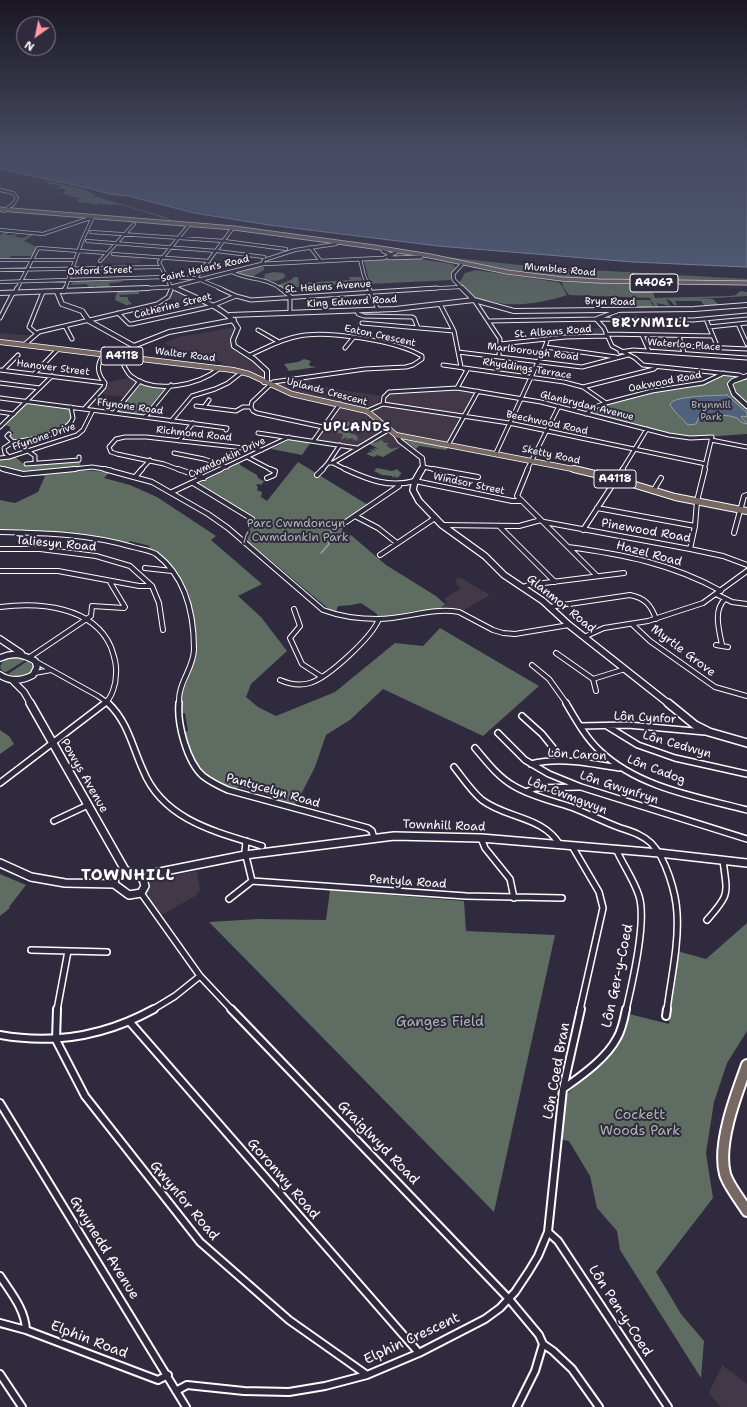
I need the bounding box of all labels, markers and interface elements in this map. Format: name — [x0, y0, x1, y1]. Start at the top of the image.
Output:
north arrow — [16, 16, 56, 56]
text: N — [22, 37, 37, 54]
street label: Saint Helen's Road — [160, 253, 250, 285]
street label: Mumbles Road — [524, 261, 596, 279]
street label: Oxford Street — [67, 264, 133, 278]
road number: A4067 — [630, 274, 678, 292]
street label: St. Helens Avenue — [284, 278, 372, 296]
street label: Catherine Street — [133, 291, 213, 321]
street label: King Edward Road — [306, 294, 398, 310]
street label: Bryn Road — [585, 296, 635, 308]
district label: BRYNMILL — [612, 316, 690, 332]
street label: Eaton Crescent — [343, 323, 417, 349]
street label: St. Albans Road — [514, 323, 592, 341]
street label: Waterloo Place — [647, 336, 721, 354]
street label: Marlborough Road — [487, 340, 579, 364]
street label: Walter Road — [154, 345, 216, 365]
road number: A4118 — [101, 347, 143, 365]
street label: Rhyddings Terrace — [482, 356, 572, 382]
street label: Hanover Street — [16, 358, 90, 378]
street label: Oakwood Road — [627, 369, 703, 395]
street label: Uplands Crescent — [285, 375, 369, 409]
street label: Glanbrydan Avenue — [539, 389, 635, 423]
street label: Ffynone Road — [96, 396, 164, 418]
park label: Brynmill Park — [691, 399, 731, 422]
street label: Beechwood Road — [505, 408, 589, 438]
district label: UPLANDS — [323, 420, 391, 436]
street label: Ffynone Drive — [11, 421, 77, 453]
street label: Richmond Road — [156, 424, 232, 444]
street label: Cwmdonkin Drive — [187, 435, 267, 481]
street label: Sketty Road — [521, 443, 581, 467]
road number: A4118 — [594, 470, 636, 488]
street label: Windsor Street — [432, 471, 506, 497]
street label: Pinewood Road — [600, 516, 692, 546]
park label: Parc Cwmdoncyn / Cwmdonkin Park — [243, 517, 349, 545]
street label: Taliesyn Road — [15, 533, 97, 555]
street label: Hazel Road — [615, 538, 683, 570]
street label: Glanmor Road — [524, 572, 598, 636]
street label: Myrtle Grove — [648, 622, 718, 680]
street label: Lôn Cynfor — [613, 709, 677, 727]
street label: Lôn Cedwyn — [641, 728, 713, 762]
street label: Powys Avenue — [57, 736, 111, 816]
street label: Lôn Caron — [547, 746, 607, 764]
street label: Lôn Cadog — [625, 752, 687, 788]
street label: Lôn Gwynfryn — [578, 768, 660, 808]
street label: Pantycelyn Road — [224, 771, 322, 811]
street label: Lôn Cwmgwyn — [525, 774, 609, 818]
street label: Townhill Road — [402, 817, 486, 835]
district label: TOWNHILL — [81, 866, 175, 886]
street label: Pentyla Road — [369, 872, 447, 892]
street label: Lôn Ger-y-Coed — [599, 923, 637, 1029]
park label: Ganges Field — [396, 1014, 484, 1030]
street label: Lôn Coed Bran — [540, 1021, 574, 1121]
street label: Graiglwyd Road — [334, 1098, 422, 1188]
park label: Cockett Woods Park — [600, 1107, 680, 1140]
street label: Goronwy Road — [243, 1135, 323, 1223]
street label: Gwynfor Road — [146, 1158, 222, 1244]
street label: Gwynedd Avenue — [65, 1193, 143, 1303]
street label: Lôn Pen-y-Coed — [584, 1262, 656, 1360]
street label: Elphin Crescent — [361, 1309, 463, 1369]
street label: Elphin Road — [48, 1318, 130, 1362]

